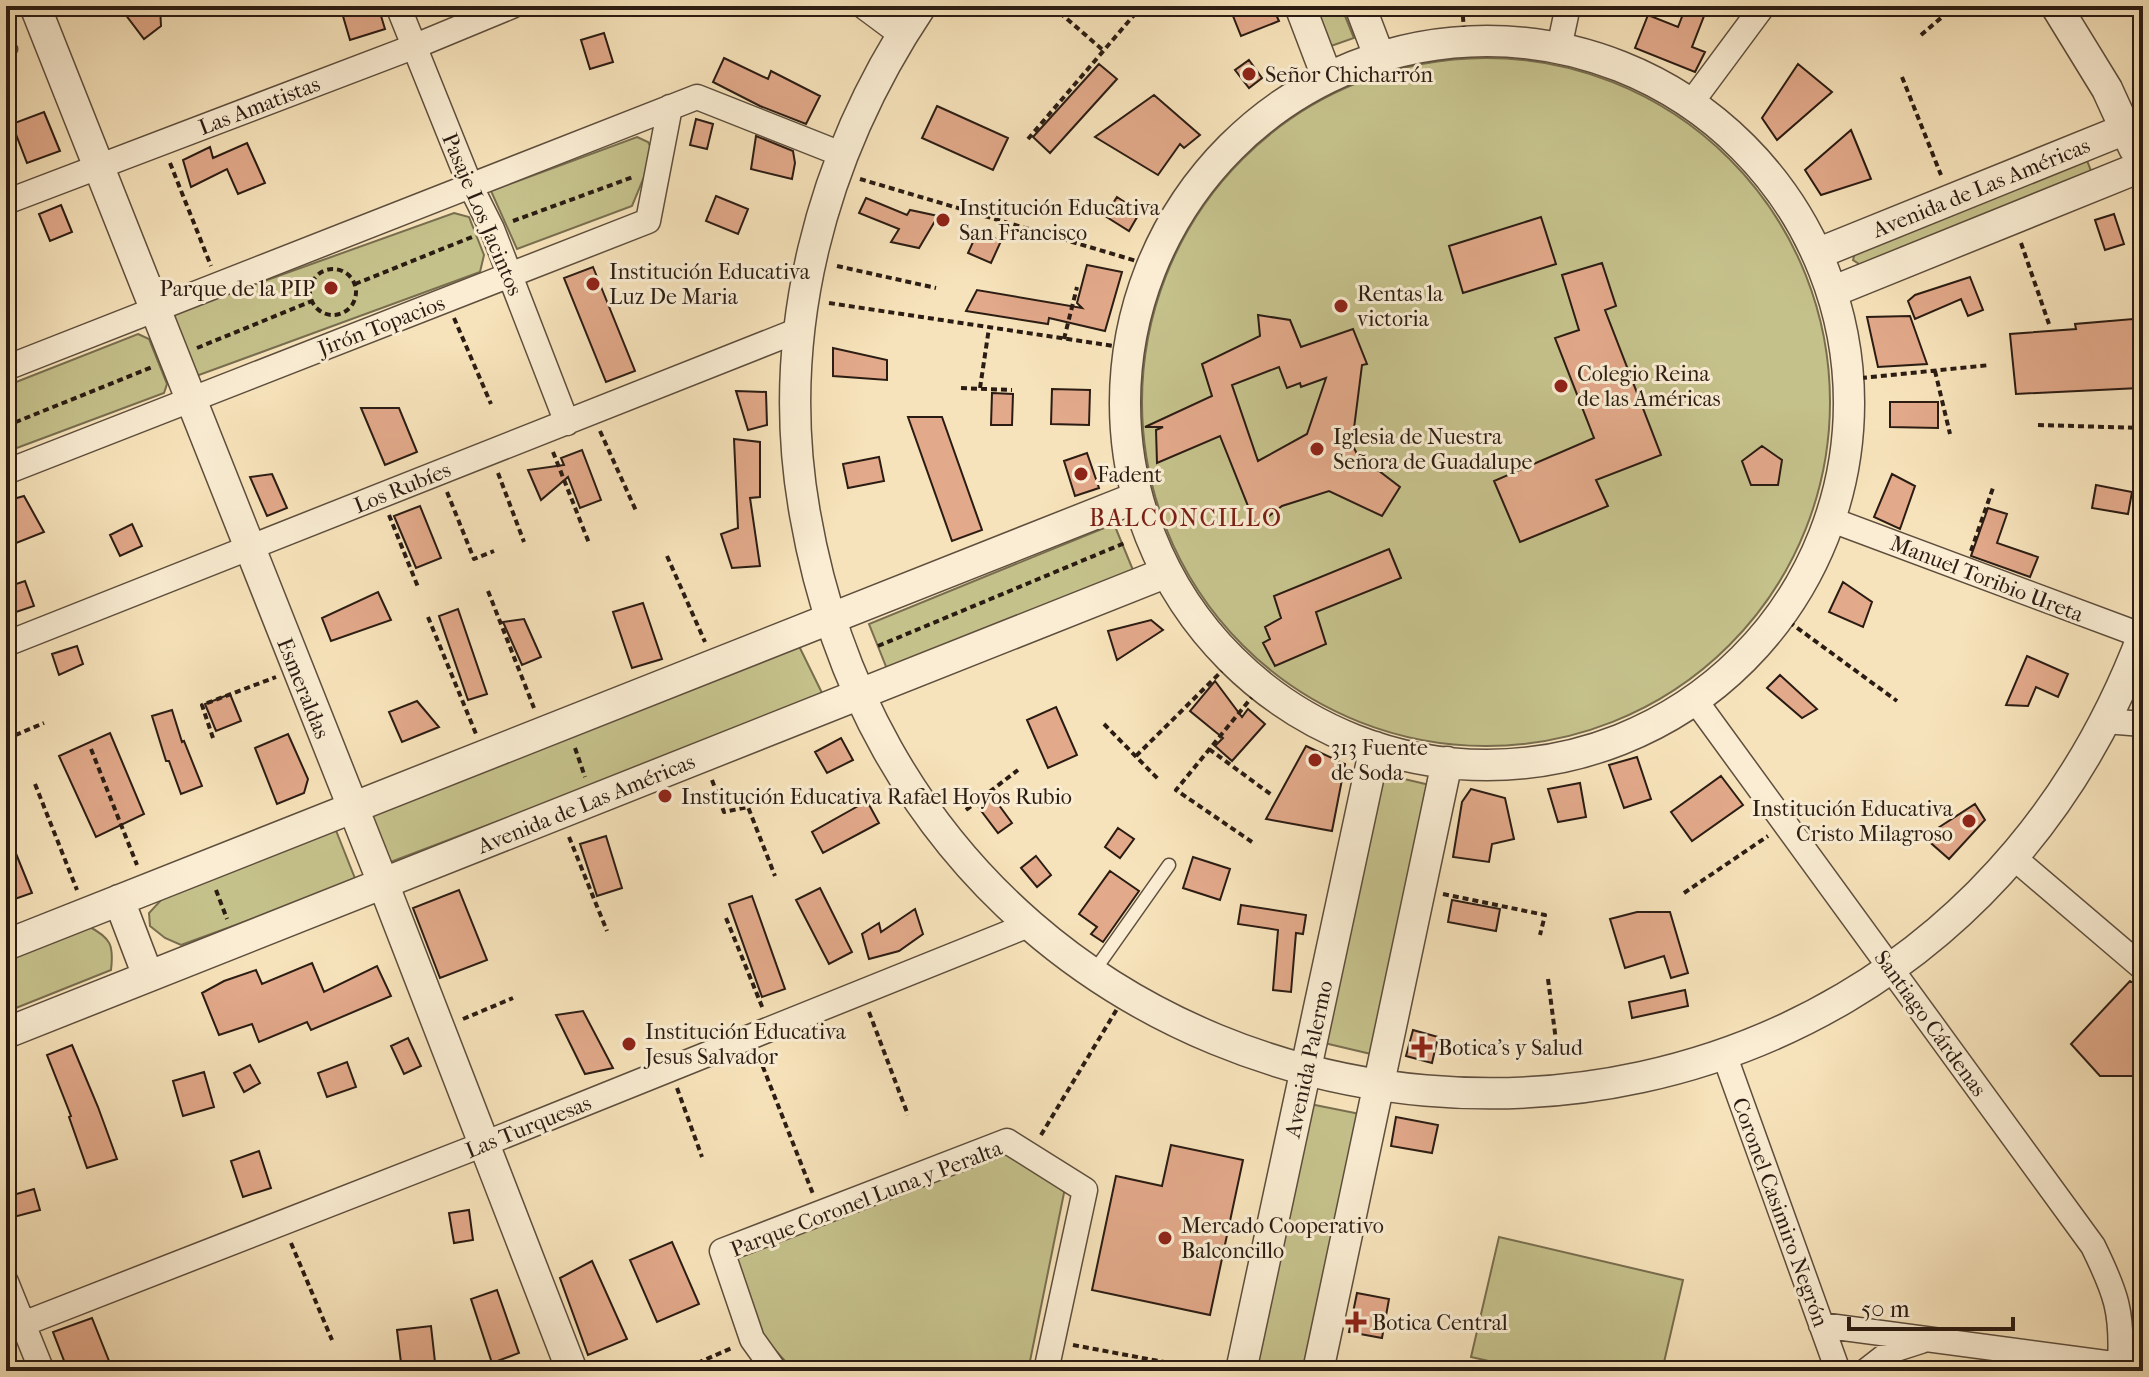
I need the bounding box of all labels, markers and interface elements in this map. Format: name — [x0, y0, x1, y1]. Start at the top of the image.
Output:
place label: Señor Chicharrón — [1265, 62, 1433, 88]
marker: Señor Chicharrón — [1240, 65, 1258, 83]
street label: Las Amatistas — [195, 71, 324, 141]
street label: Pasaje Los Jacintos — [436, 129, 528, 300]
street label: Avenida de Las Américas — [1868, 132, 2094, 244]
place label: Institución Educativa San Francisco — [959, 195, 1161, 246]
marker: Institución Educativa San Francisco — [934, 211, 952, 229]
place label: Institución Educativa Luz De Maria — [609, 259, 811, 310]
marker: Institución Educativa Luz De Maria — [584, 275, 602, 293]
place label: Parque de la PIP — [160, 276, 315, 302]
marker: Parque de la PIP — [322, 279, 340, 297]
place label: Rentas la victoria — [1357, 281, 1444, 332]
street label: Jirón Topacios — [312, 290, 448, 363]
marker: Rentas la victoria — [1332, 297, 1350, 315]
place label: Colegio Reina de las Américas — [1577, 361, 1721, 412]
marker: Colegio Reina de las Américas — [1552, 377, 1570, 395]
place label: Iglesia de Nuestra Señora de Guadalupe — [1333, 424, 1532, 475]
marker: Iglesia de Nuestra Señora de Guadalupe — [1308, 440, 1326, 458]
street label: Los Rubíes — [350, 457, 455, 519]
place label: Fadent — [1097, 462, 1162, 488]
marker: Fadent — [1072, 465, 1090, 483]
district label: BALCONCILLO — [1089, 504, 1283, 532]
street label: Manuel Toribio Ureta — [1886, 530, 2088, 628]
street label: Esmeraldas — [271, 634, 335, 743]
place label: 313 Fuente de Soda — [1331, 735, 1428, 786]
street label: Avenida de Las Américas — [473, 748, 699, 860]
marker: 313 Fuente de Soda — [1306, 751, 1324, 769]
place label: Institución Educativa Rafael Hoyos Rubio — [681, 784, 1072, 810]
marker: Institución Educativa Rafael Hoyos Rubio — [656, 787, 674, 805]
place label: Institución Educativa Cristo Milagroso — [1752, 796, 1954, 847]
marker: Institución Educativa Cristo Milagroso — [1960, 812, 1978, 830]
street label: Santiago Cárdenas — [1868, 945, 1992, 1102]
street label: Avenida Palermo — [1279, 978, 1338, 1141]
place label: Institución Educativa Jesus Salvador — [643, 1019, 847, 1070]
marker: Institución Educativa Jesus Salvador — [620, 1035, 638, 1053]
place label: Botica's y Salud — [1438, 1035, 1584, 1061]
marker: Botica's y Salud — [1413, 1038, 1431, 1056]
street label: Las Turquesas — [462, 1090, 595, 1164]
street label: Coronel Casimiro Negrón — [1726, 1094, 1834, 1331]
street label: Parque Coronel Luna y Peralta — [727, 1135, 1007, 1263]
place label: Mercado Cooperativo Balconcillo — [1181, 1213, 1384, 1264]
marker: Mercado Cooperativo Balconcillo — [1156, 1229, 1174, 1247]
scale bar — [1849, 1281, 2013, 1331]
text: 50 m — [1861, 1295, 1910, 1323]
place label: Botica Central — [1372, 1310, 1508, 1336]
marker: Botica Central — [1347, 1313, 1365, 1331]

